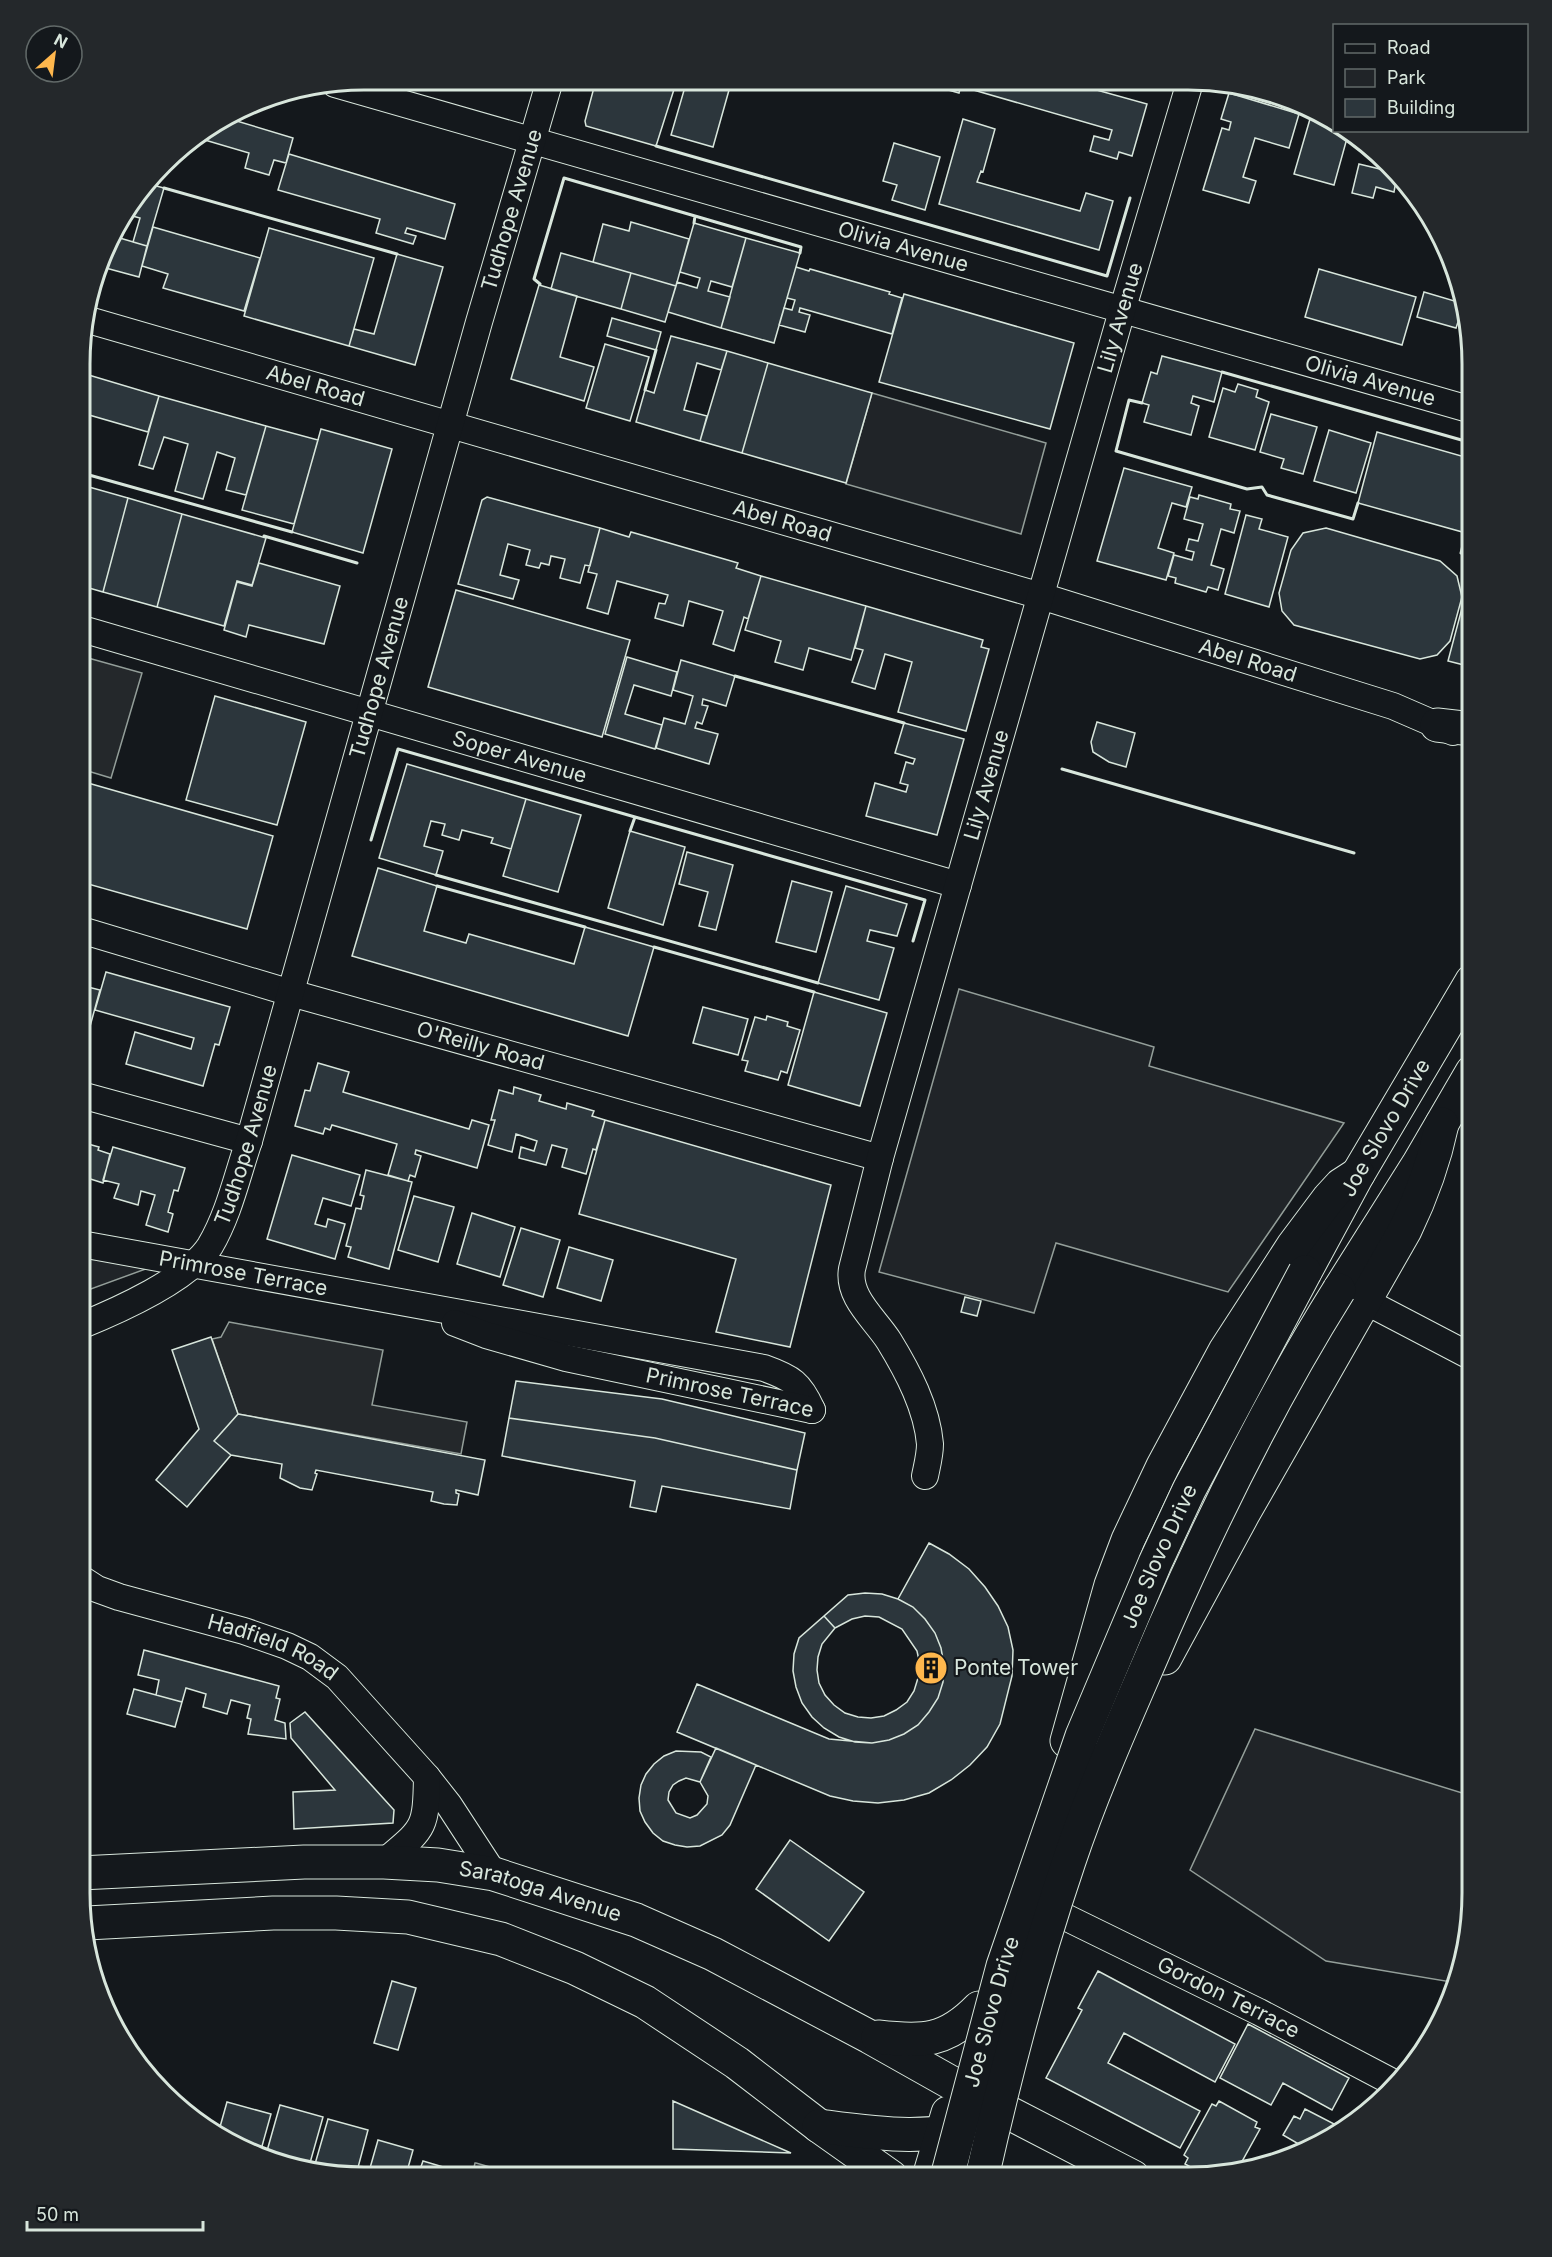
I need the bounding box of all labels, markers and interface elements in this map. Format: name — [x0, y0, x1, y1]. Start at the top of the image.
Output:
north arrow — [24, 24, 84, 84]
legend — [1333, 24, 1528, 132]
text: N — [51, 29, 71, 52]
text: Road — [1387, 37, 1430, 58]
text: Park — [1387, 67, 1426, 88]
text: Building — [1387, 97, 1455, 118]
street label: Tudhope Avenue — [476, 126, 547, 294]
street label: Olivia Avenue — [835, 216, 971, 277]
street label: Lily Avenue — [1092, 259, 1148, 376]
street label: Olivia Avenue — [1302, 350, 1439, 411]
street label: Abel Road — [264, 359, 368, 411]
street label: Abel Road — [730, 494, 835, 547]
street label: Tudhope Avenue — [344, 594, 413, 761]
street label: Abel Road — [1196, 633, 1300, 687]
street label: Soper Avenue — [450, 725, 590, 788]
street label: Lily Avenue — [958, 727, 1014, 843]
street label: O'Reilly Road — [414, 1016, 547, 1075]
street label: Joe Slovo Drive — [1335, 1054, 1435, 1201]
street label: Tudhope Avenue — [209, 1061, 282, 1229]
street label: Primrose Terrace — [157, 1245, 330, 1301]
street label: Primrose Terrace — [644, 1362, 816, 1422]
street label: Joe Slovo Drive — [1116, 1480, 1202, 1632]
street label: Hadfield Road — [205, 1609, 343, 1686]
building icon: Ponte Tower — [913, 1650, 949, 1686]
place label: Ponte Tower — [954, 1655, 1078, 1680]
street label: Saratoga Avenue — [457, 1856, 625, 1926]
street label: Joe Slovo Drive — [958, 1933, 1024, 2090]
street label: Gordon Terrace — [1153, 1951, 1304, 2043]
scale bar — [27, 2194, 202, 2232]
text: 50 m — [36, 2204, 79, 2225]

